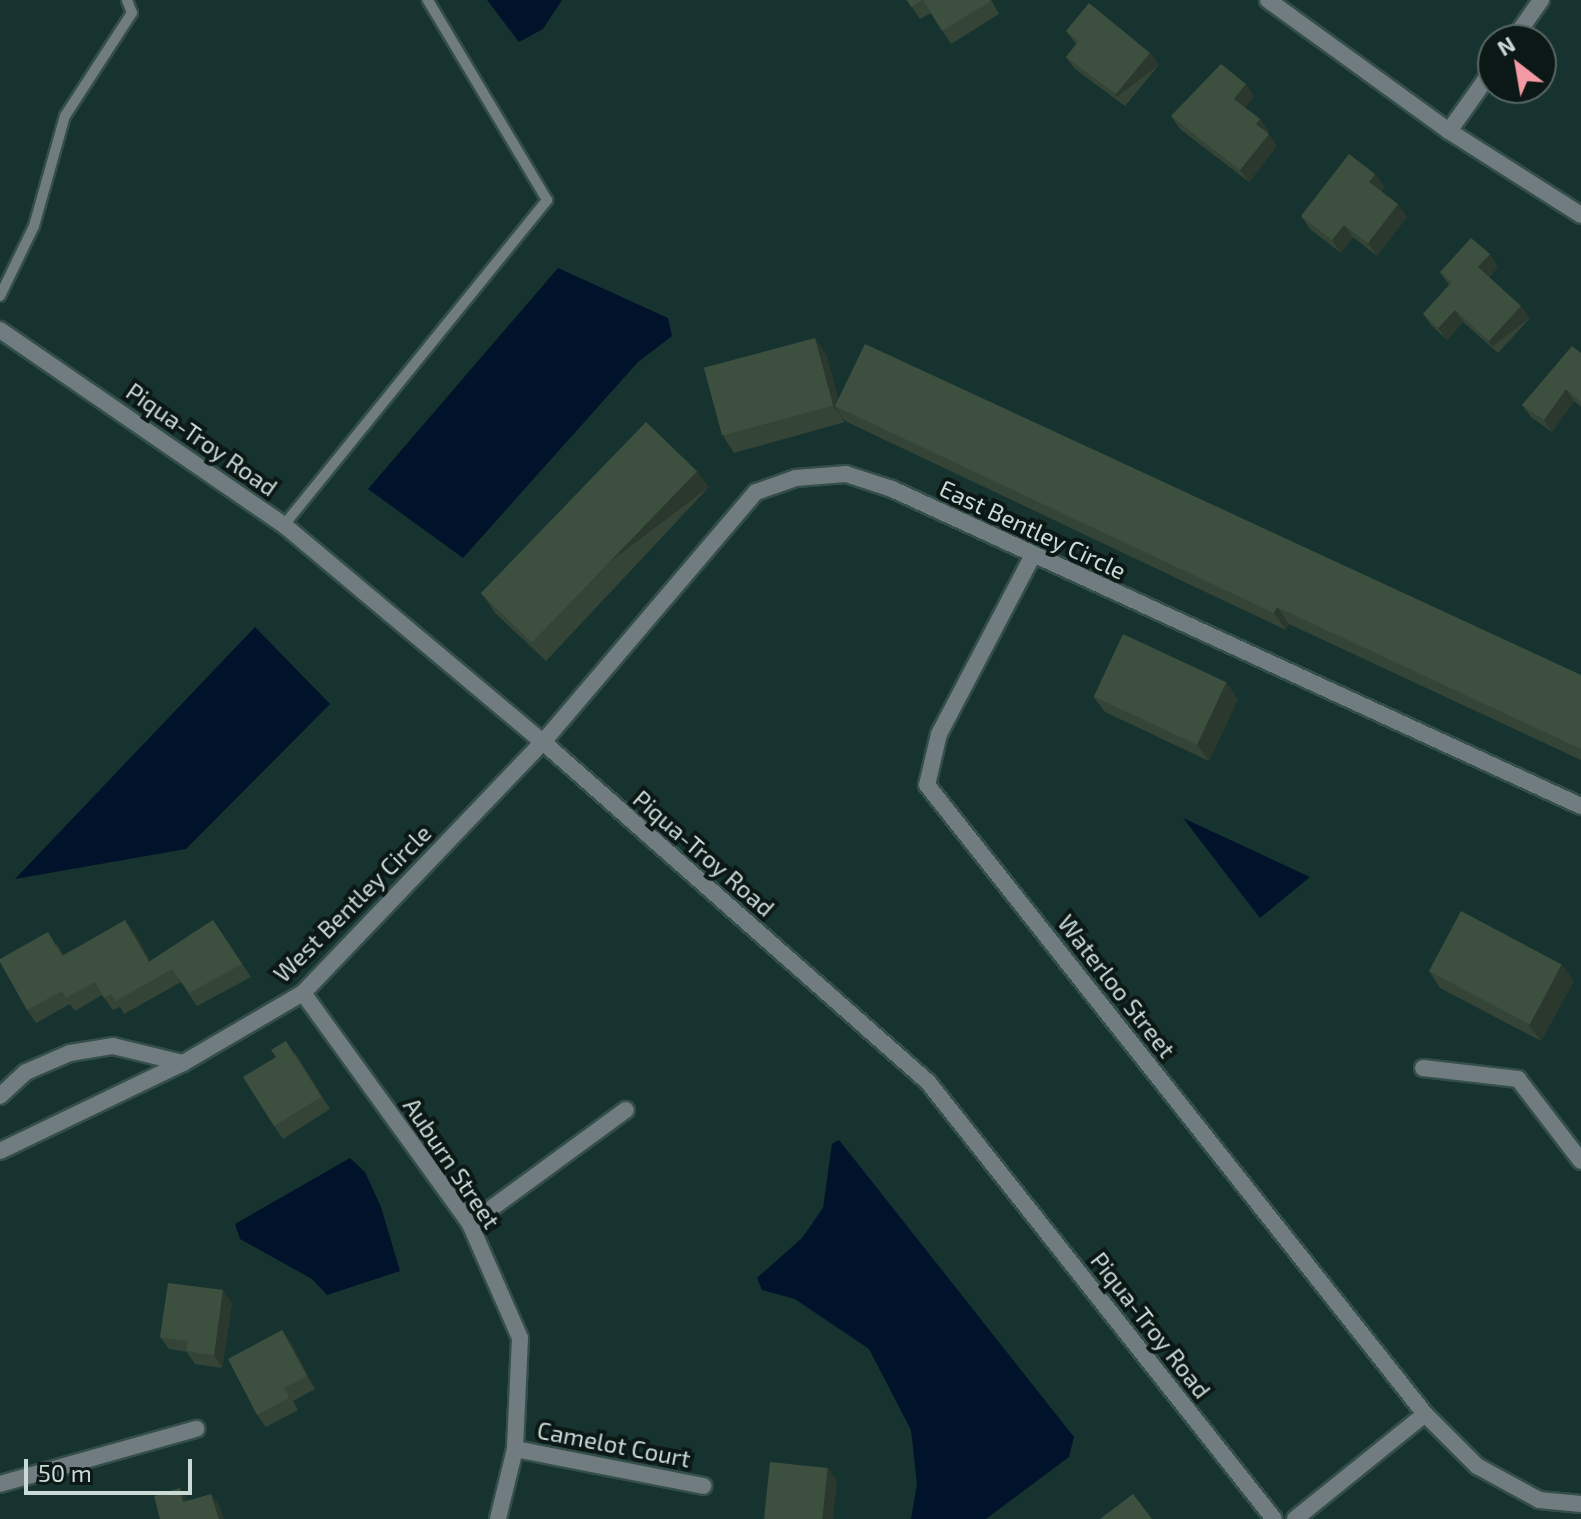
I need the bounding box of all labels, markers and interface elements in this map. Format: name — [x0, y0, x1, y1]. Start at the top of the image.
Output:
north arrow — [1477, 24, 1557, 104]
text: N — [1492, 30, 1519, 60]
street label: Piqua-Troy Road — [121, 376, 283, 502]
street label: East Bentley Circle — [935, 473, 1131, 585]
street label: Piqua-Troy Road — [627, 784, 781, 922]
street label: West Bentley Circle — [267, 818, 437, 988]
street label: Waterloo Street — [1052, 909, 1182, 1063]
street label: Auburn Street — [398, 1092, 506, 1234]
street label: Piqua-Troy Road — [1085, 1246, 1217, 1404]
street label: Camelot Court — [535, 1415, 693, 1473]
scale bar — [28, 1443, 196, 1493]
text: 50 m — [38, 1458, 92, 1487]

